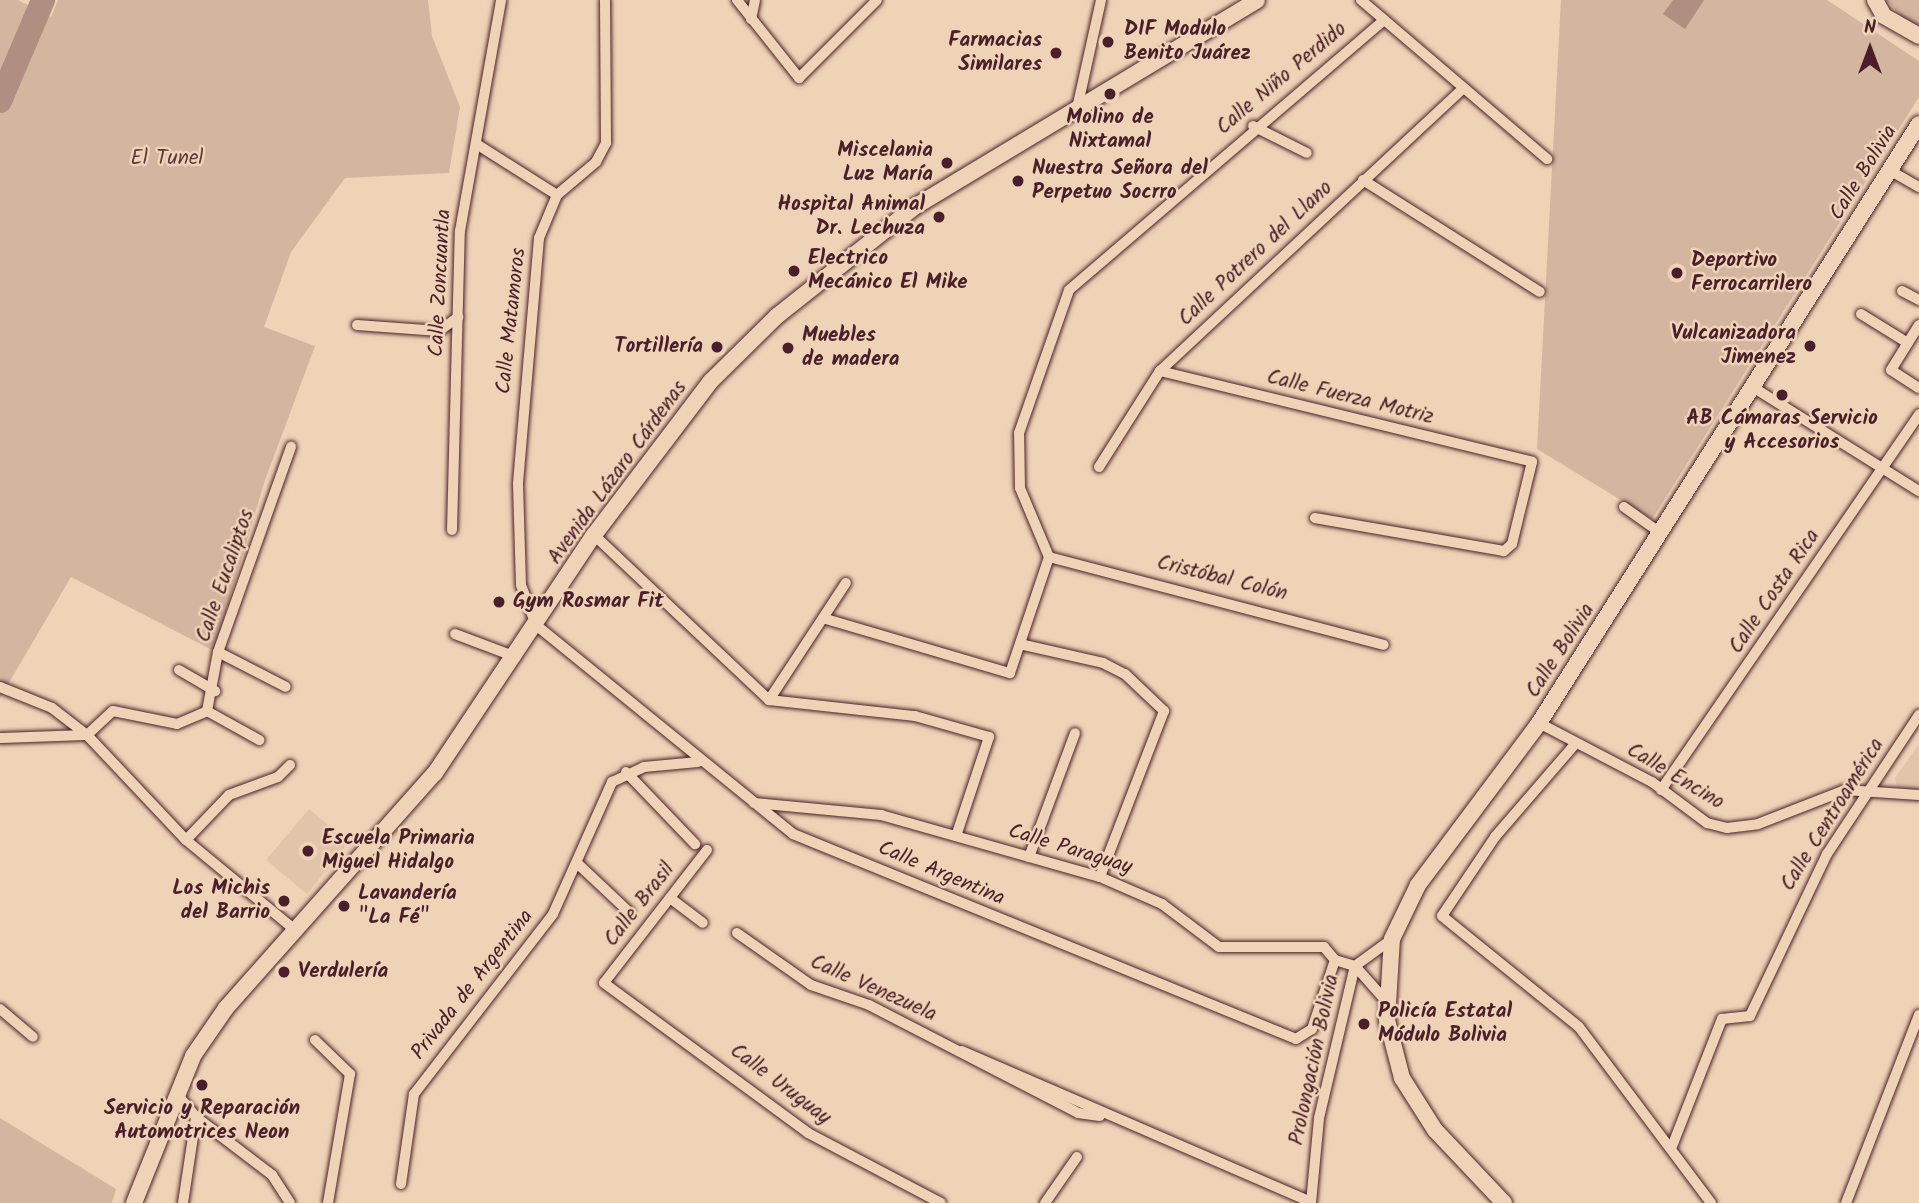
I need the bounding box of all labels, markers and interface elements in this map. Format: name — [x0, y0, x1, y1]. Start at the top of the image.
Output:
text: N — [1864, 13, 1876, 43]
north arrow — [1835, 14, 1905, 84]
place label: DIF Modulo Benito Juárez — [1124, 17, 1251, 67]
street label: Calle Niño Perdido — [1212, 17, 1352, 141]
place label: Farmacias Similares — [948, 28, 1042, 78]
marker: DIF Modulo Benito Juárez — [1098, 32, 1118, 52]
marker: Farmacias Similares — [1048, 45, 1064, 61]
marker: Molino de Nixtamal — [1102, 86, 1118, 102]
place label: Molino de Nixtamal — [1066, 105, 1154, 155]
street label: Calle Bolivia — [1825, 121, 1903, 225]
place label: Miscelania Luz María — [837, 138, 933, 188]
park label: El Tunel — [131, 146, 203, 172]
marker: Miscelania Luz María — [939, 155, 955, 171]
place label: Nuestra Señora del Perpetuo Socrro — [1032, 156, 1208, 206]
marker: Nuestra Señora del Perpetuo Socrro — [1010, 173, 1026, 189]
street label: Calle Potrero del Llano — [1174, 176, 1338, 332]
place label: Hospital Animal Dr. Lechuza — [778, 192, 925, 242]
street label: Calle Zoncuantla — [425, 208, 457, 358]
marker: Hospital Animal Dr. Lechuza — [931, 209, 947, 225]
place label: Electrico Mecánico El Mike — [808, 246, 967, 296]
street label: Calle Matamoros — [492, 247, 532, 395]
place label: Deportivo Ferrocarrilero — [1691, 248, 1812, 298]
marker: Electrico Mecánico El Mike — [786, 263, 802, 279]
marker: Deportivo Ferrocarrilero — [1669, 265, 1685, 281]
place label: Vulcanizadora Jimenez — [1671, 321, 1796, 371]
place label: Muebles de madera — [802, 323, 899, 373]
place label: Tortillería — [614, 334, 703, 360]
marker: Vulcanizadora Jimenez — [1802, 338, 1818, 354]
marker: Tortillería — [709, 339, 725, 355]
marker: Muebles de madera — [780, 340, 796, 356]
street label: Calle Fuerza Motriz — [1264, 365, 1436, 431]
street label: Avenida Lázaro Cárdenas — [543, 376, 693, 570]
marker: AB Cámaras Servicio y Accesorios — [1774, 387, 1790, 403]
place label: AB Cámaras Servicio y Accesorios — [1686, 406, 1878, 456]
street label: Calle Eucaliptos — [191, 506, 261, 646]
street label: Calle Costa Rica — [1724, 525, 1826, 659]
street label: Cristóbal Colón — [1154, 551, 1290, 607]
place label: Gym Rosmar Fit — [513, 589, 664, 615]
marker: Gym Rosmar Fit — [491, 594, 507, 610]
street label: Calle Bolivia — [1521, 599, 1601, 703]
street label: Calle Centroamérica — [1776, 734, 1890, 896]
street label: Calle Encino — [1622, 738, 1728, 816]
street label: Calle Paraguay — [1005, 819, 1135, 881]
place label: Escuela Primaria Miguel Hidalgo — [322, 826, 475, 876]
street label: Calle Argentina — [874, 836, 1008, 912]
marker: Escuela Primaria Miguel Hidalgo — [300, 843, 316, 859]
street label: Calle Brasil — [599, 858, 681, 952]
place label: Los Michis del Barrio — [172, 876, 270, 926]
place label: Lavandería "La Fé" — [358, 881, 457, 931]
marker: Los Michis del Barrio — [276, 893, 292, 909]
marker: Lavandería "La Fé" — [336, 898, 352, 914]
street label: Privada de Argentina — [407, 905, 539, 1065]
street label: Calle Venezuela — [806, 950, 940, 1028]
place label: Verdulería — [298, 959, 388, 985]
marker: Verdulería — [276, 964, 292, 980]
street label: Prolongación Bolivia — [1285, 972, 1345, 1148]
place label: Policía Estatal Módulo Bolivia — [1378, 999, 1512, 1049]
marker: Policía Estatal Módulo Bolivia — [1356, 1016, 1372, 1032]
street label: Calle Uruguay — [725, 1039, 835, 1131]
marker: Servicio y Reparación Automotrices Neon — [194, 1077, 210, 1093]
place label: Servicio y Reparación Automotrices Neon — [104, 1096, 300, 1146]

